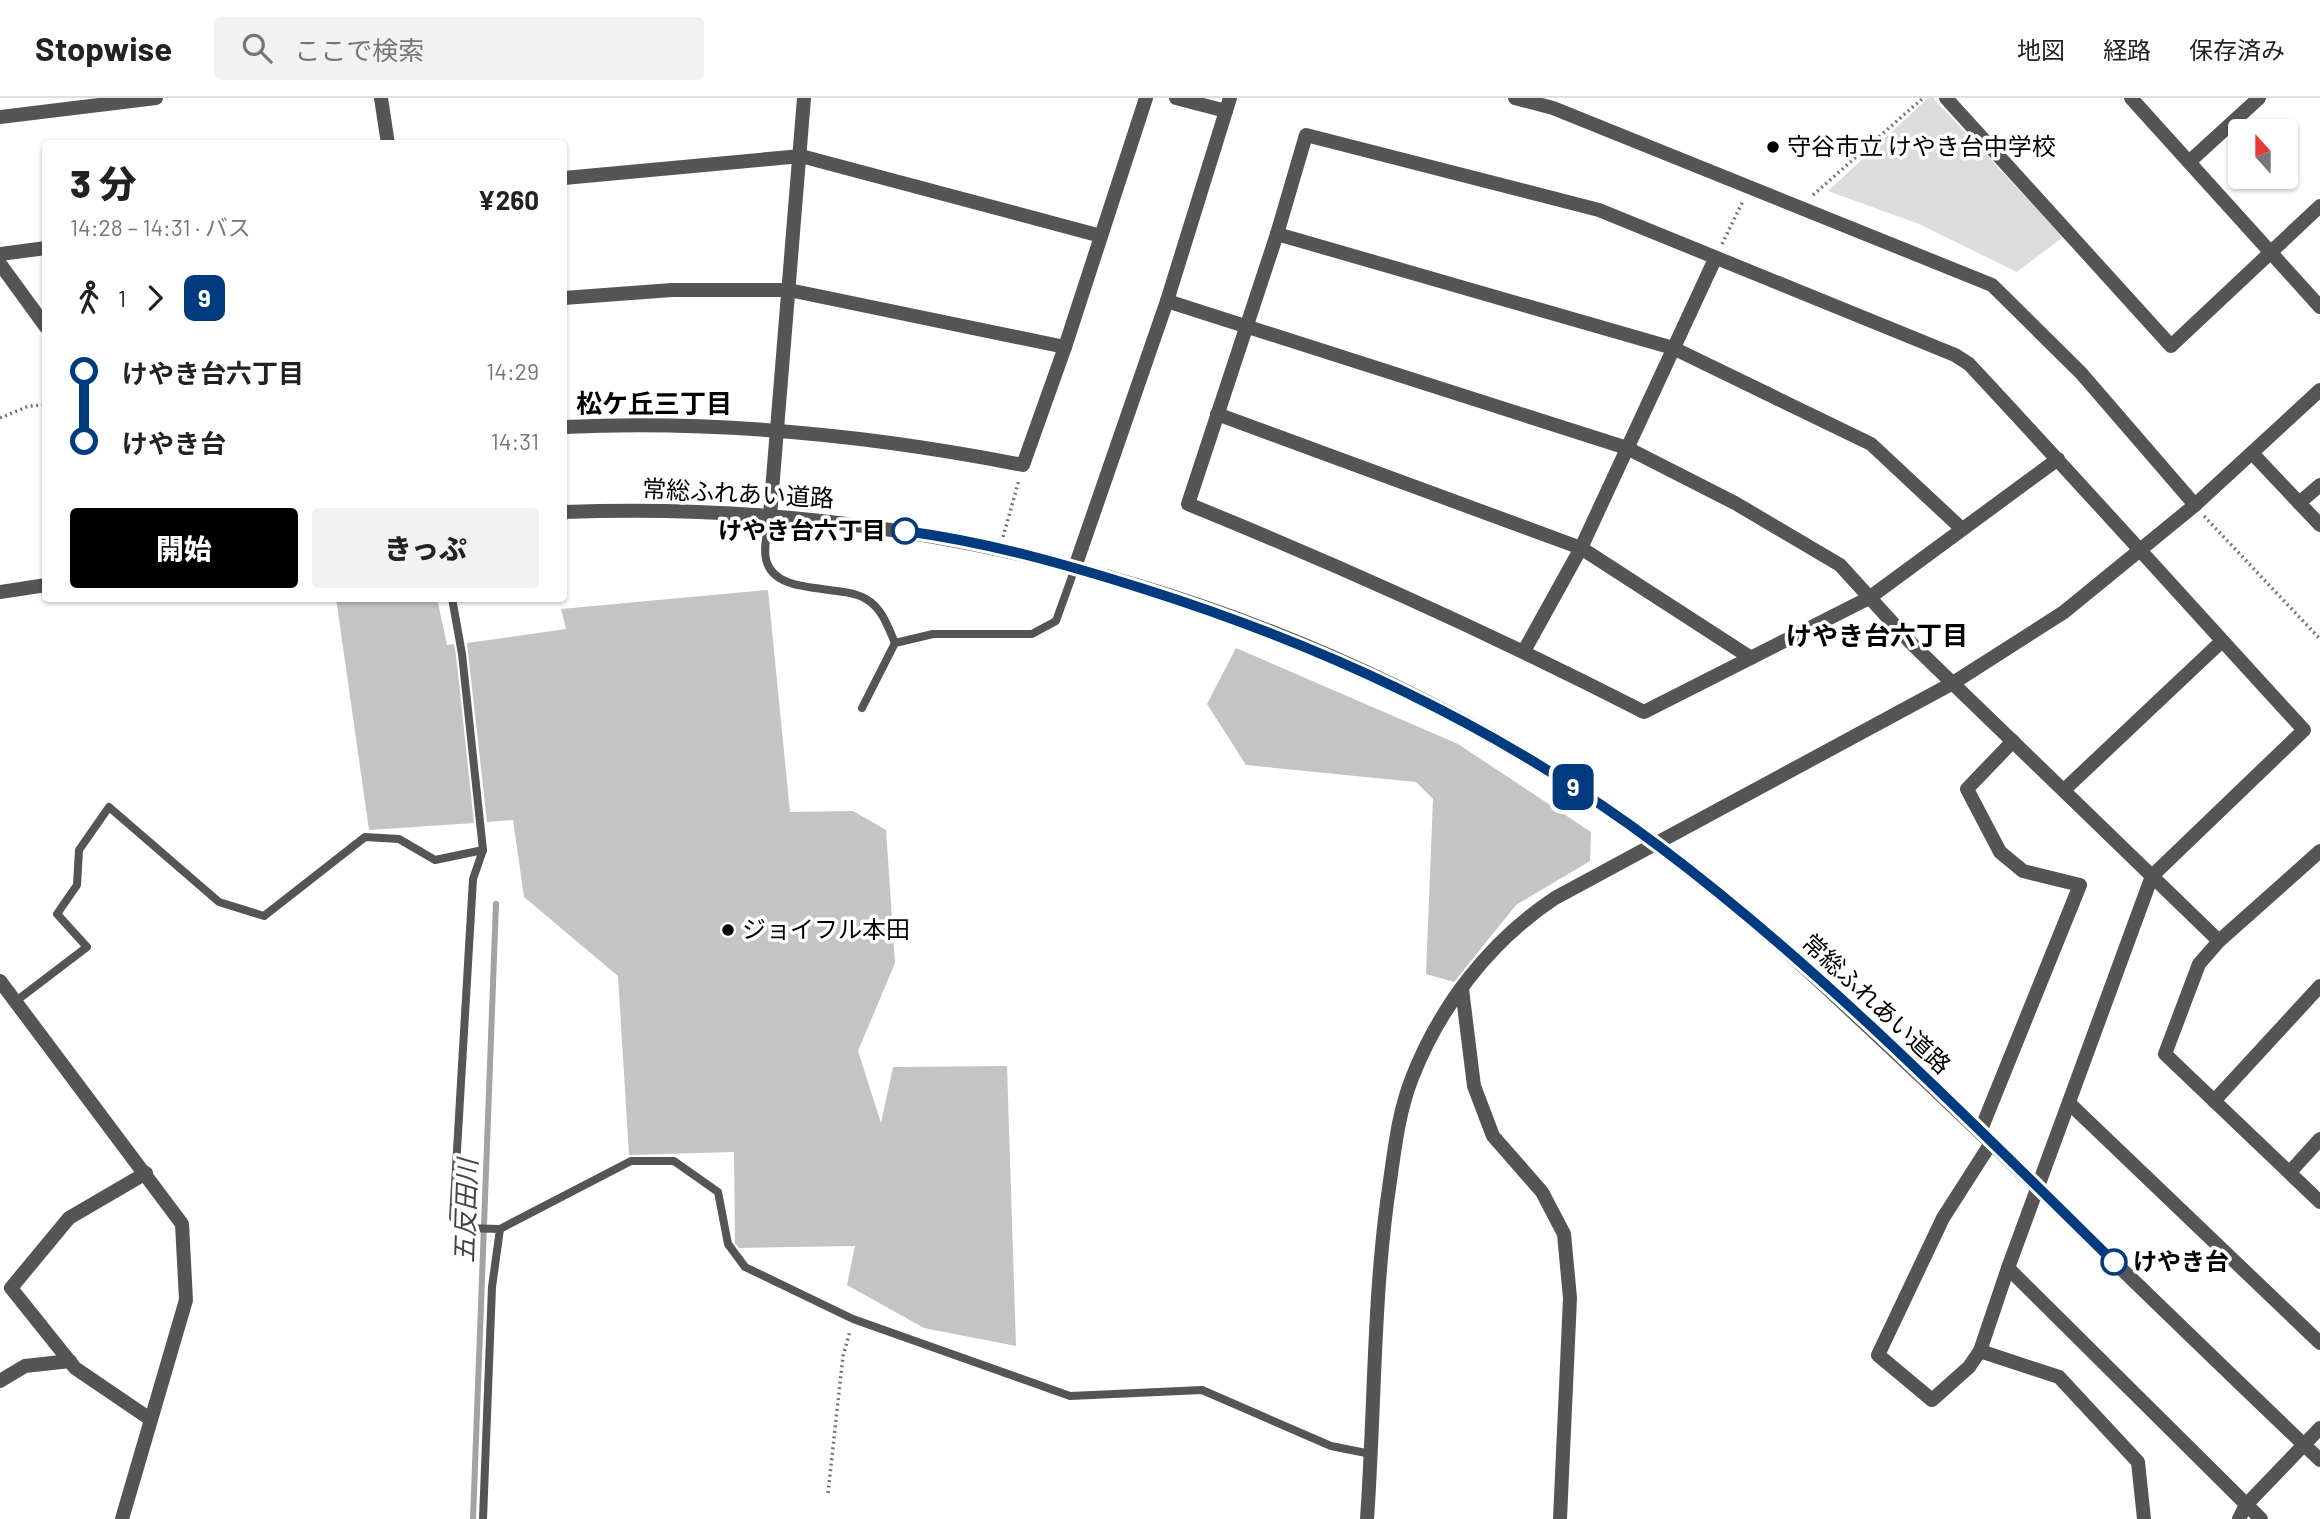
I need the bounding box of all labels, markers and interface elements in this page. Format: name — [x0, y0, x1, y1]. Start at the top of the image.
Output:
search box — [214, 17, 704, 80]
text: Stopwise — [35, 28, 172, 68]
icon: search — [238, 29, 276, 67]
text: ここで検索 — [294, 34, 424, 65]
text: 地図 — [2017, 35, 2065, 64]
text: 経路 — [2103, 35, 2151, 64]
text: 保存済み — [2189, 35, 2285, 64]
north arrow — [2228, 119, 2298, 189]
map controls — [2228, 119, 2298, 189]
place label: 守谷市立 けやき台中学校 — [1787, 131, 2056, 160]
marker: 守谷市立 けやき台中学校 — [1765, 139, 1781, 155]
text: 3 分 — [70, 160, 136, 206]
text: ¥260 — [478, 184, 539, 215]
text: 14:28 – 14:31 · バス — [70, 213, 251, 241]
icon: walk — [70, 279, 108, 317]
icon: forward — [136, 279, 174, 317]
text: 9 — [198, 283, 211, 312]
text: 1 — [118, 284, 126, 312]
text: けやき台六丁目 — [122, 357, 304, 388]
text: 14:29 — [486, 357, 539, 385]
district label: 松ケ丘三丁目 — [576, 387, 732, 418]
text: けやき台 — [122, 427, 226, 458]
text: 14:31 — [491, 427, 539, 455]
street label: 常総ふれあい道路 — [641, 473, 835, 512]
button: 開始 — [70, 508, 298, 588]
button: きっぷ — [312, 508, 539, 588]
place label: けやき台六丁目 — [718, 515, 886, 544]
marker: けやき台六丁目 — [892, 518, 918, 544]
district label: けやき台六丁目 — [1786, 619, 1968, 650]
line badge: 9 — [1550, 764, 1596, 810]
text: 9 — [1567, 772, 1579, 801]
place label: ジョイフル本田 — [742, 914, 910, 943]
marker: ジョイフル本田 — [720, 922, 736, 938]
street label: 常総ふれあい道路 — [1797, 927, 1957, 1079]
water label: 五反田川 — [447, 1155, 482, 1263]
place label: けやき台 — [2133, 1246, 2229, 1275]
marker: けやき台 — [2101, 1249, 2127, 1275]

